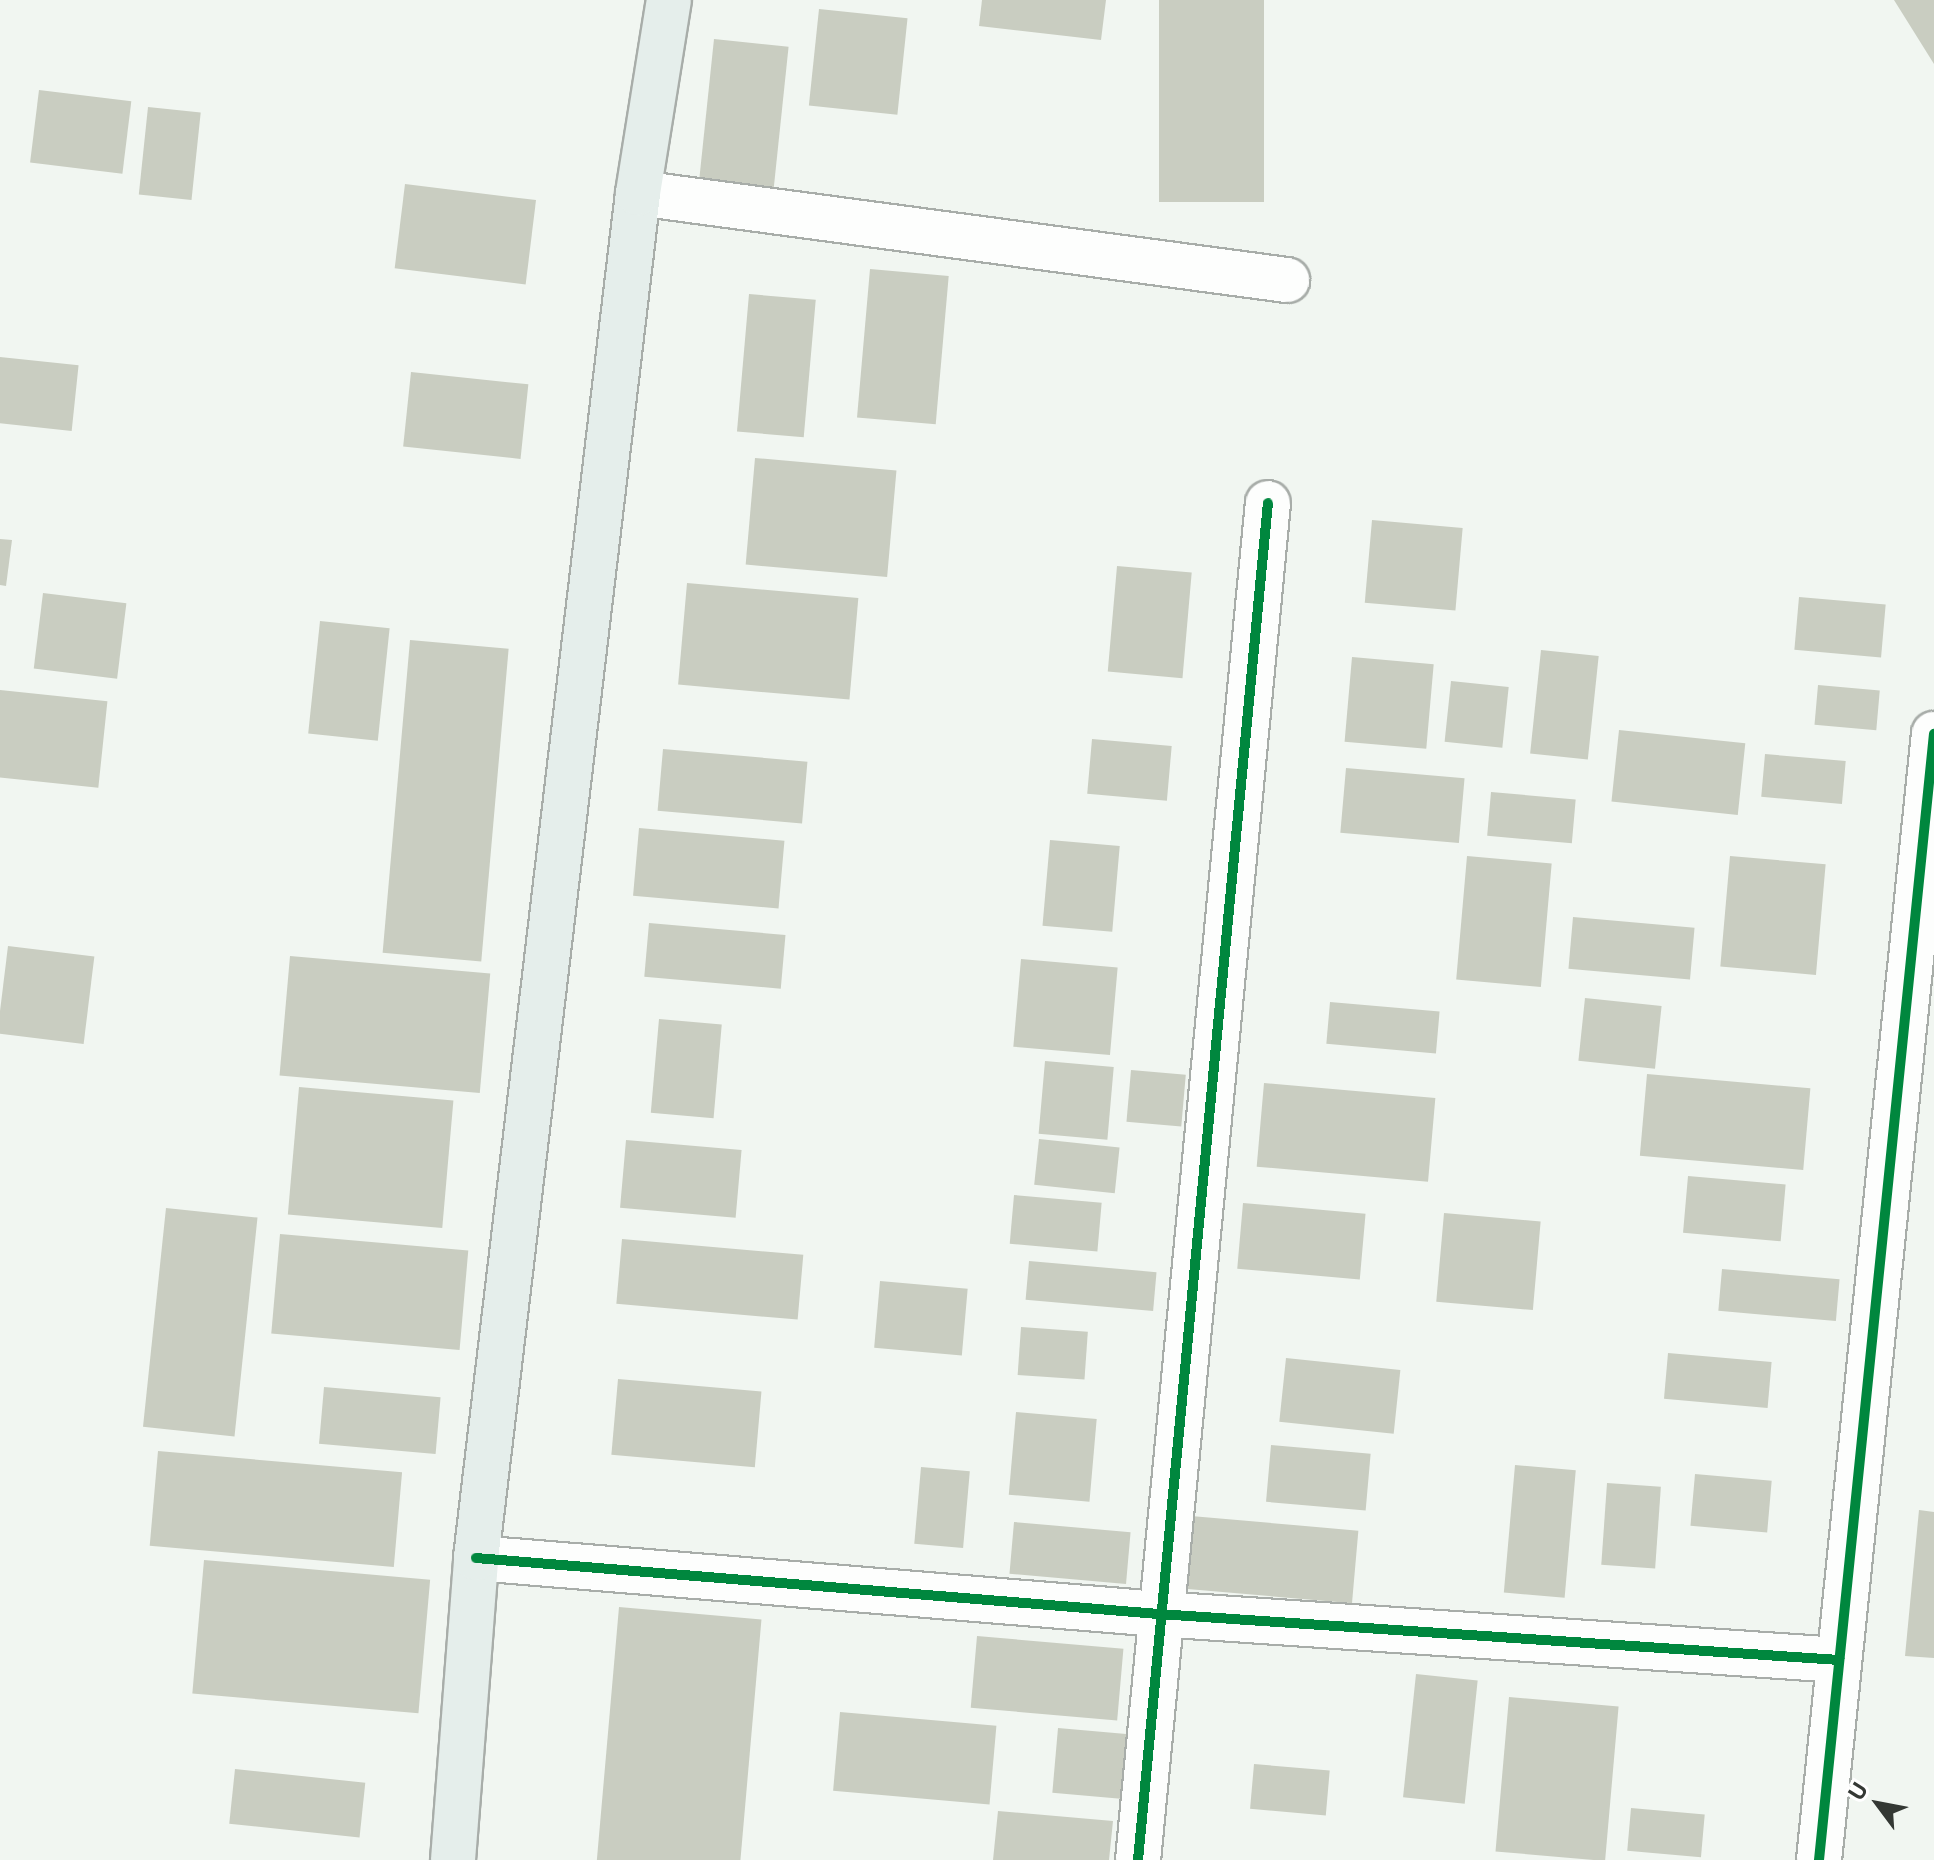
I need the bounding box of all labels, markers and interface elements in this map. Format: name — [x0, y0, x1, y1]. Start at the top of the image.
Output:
north arrow — [1838, 1764, 1918, 1844]
text: U — [1842, 1778, 1873, 1805]

